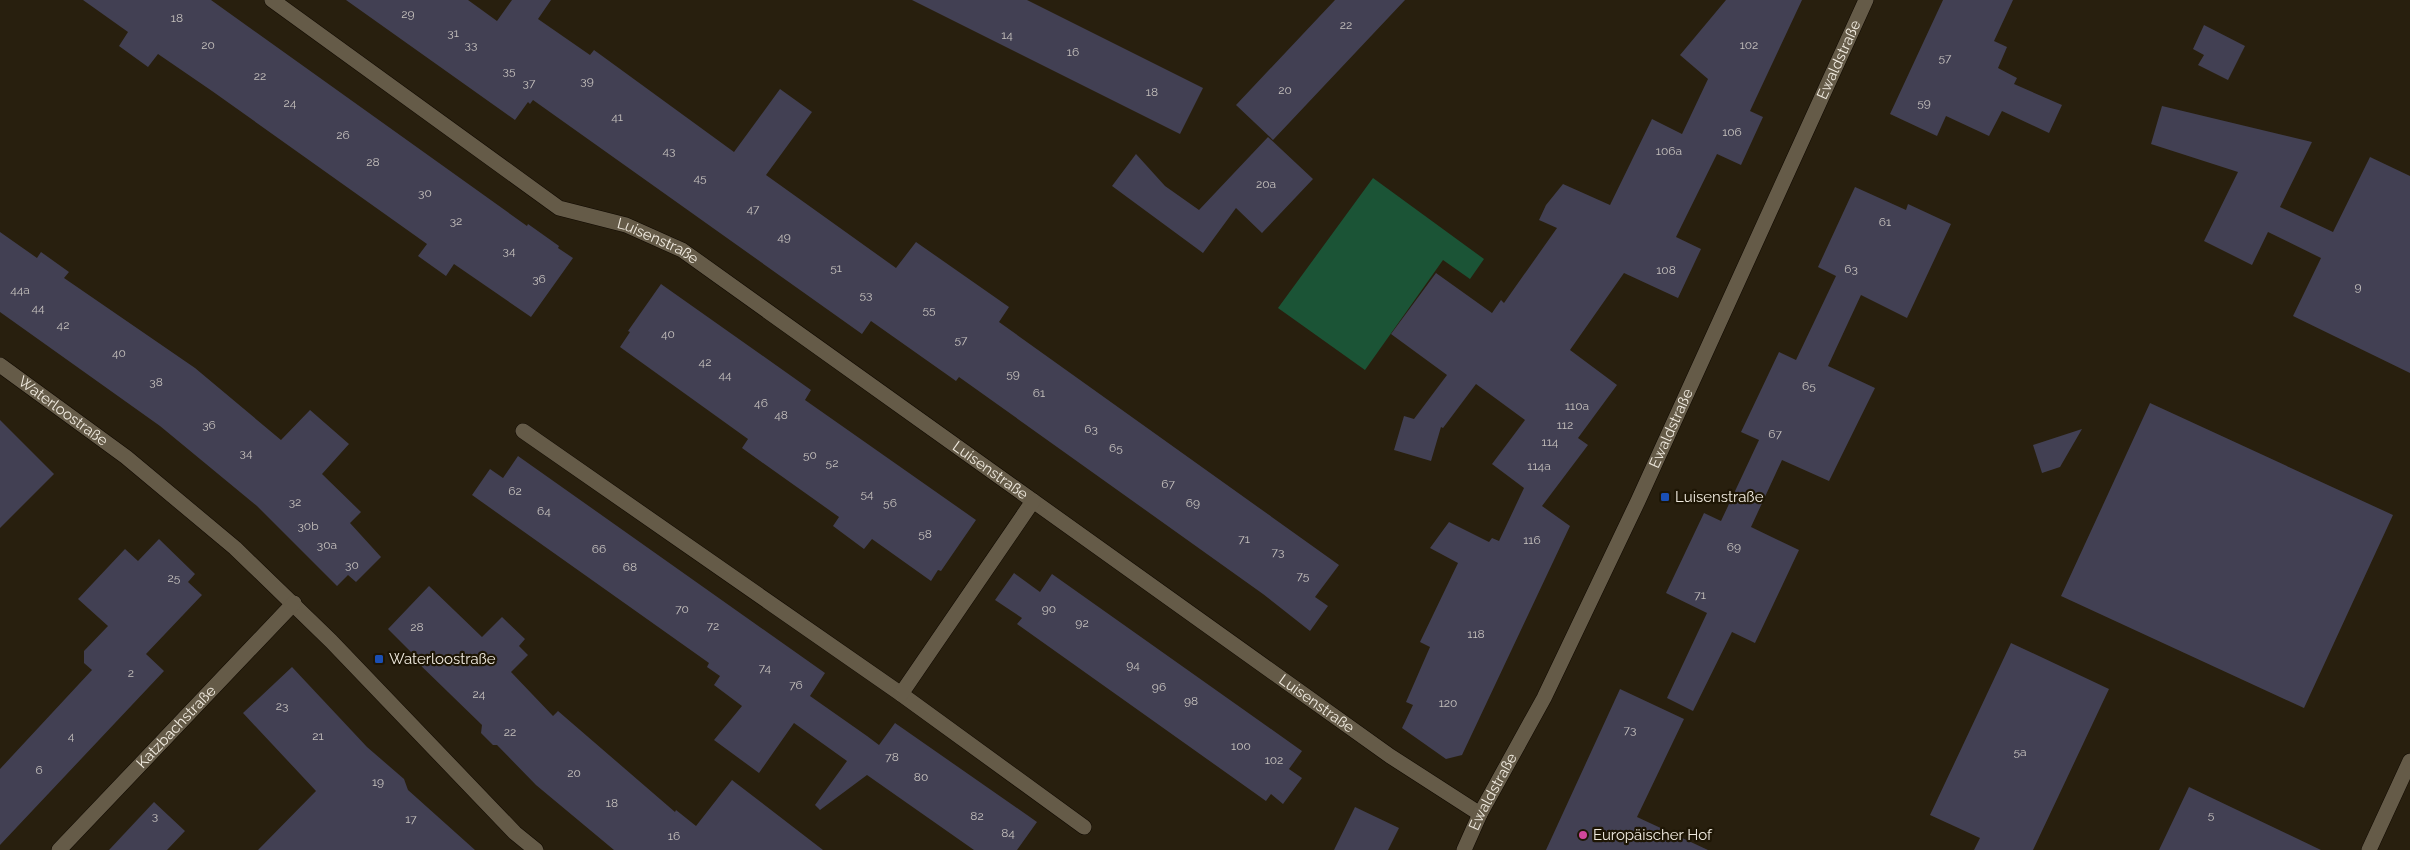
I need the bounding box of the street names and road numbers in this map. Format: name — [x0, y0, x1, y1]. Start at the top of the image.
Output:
street label: Ewaldstraße — [1813, 17, 1865, 102]
street label: Luisenstraße — [615, 214, 702, 268]
street label: Waterloostraße — [15, 372, 112, 450]
street label: Ewaldstraße — [1645, 386, 1697, 471]
street label: Luisenstraße — [949, 437, 1032, 504]
street label: Luisenstraße — [1275, 671, 1358, 737]
street label: Katzbachstraße — [133, 682, 220, 772]
street label: Ewaldstraße — [1465, 750, 1521, 833]

